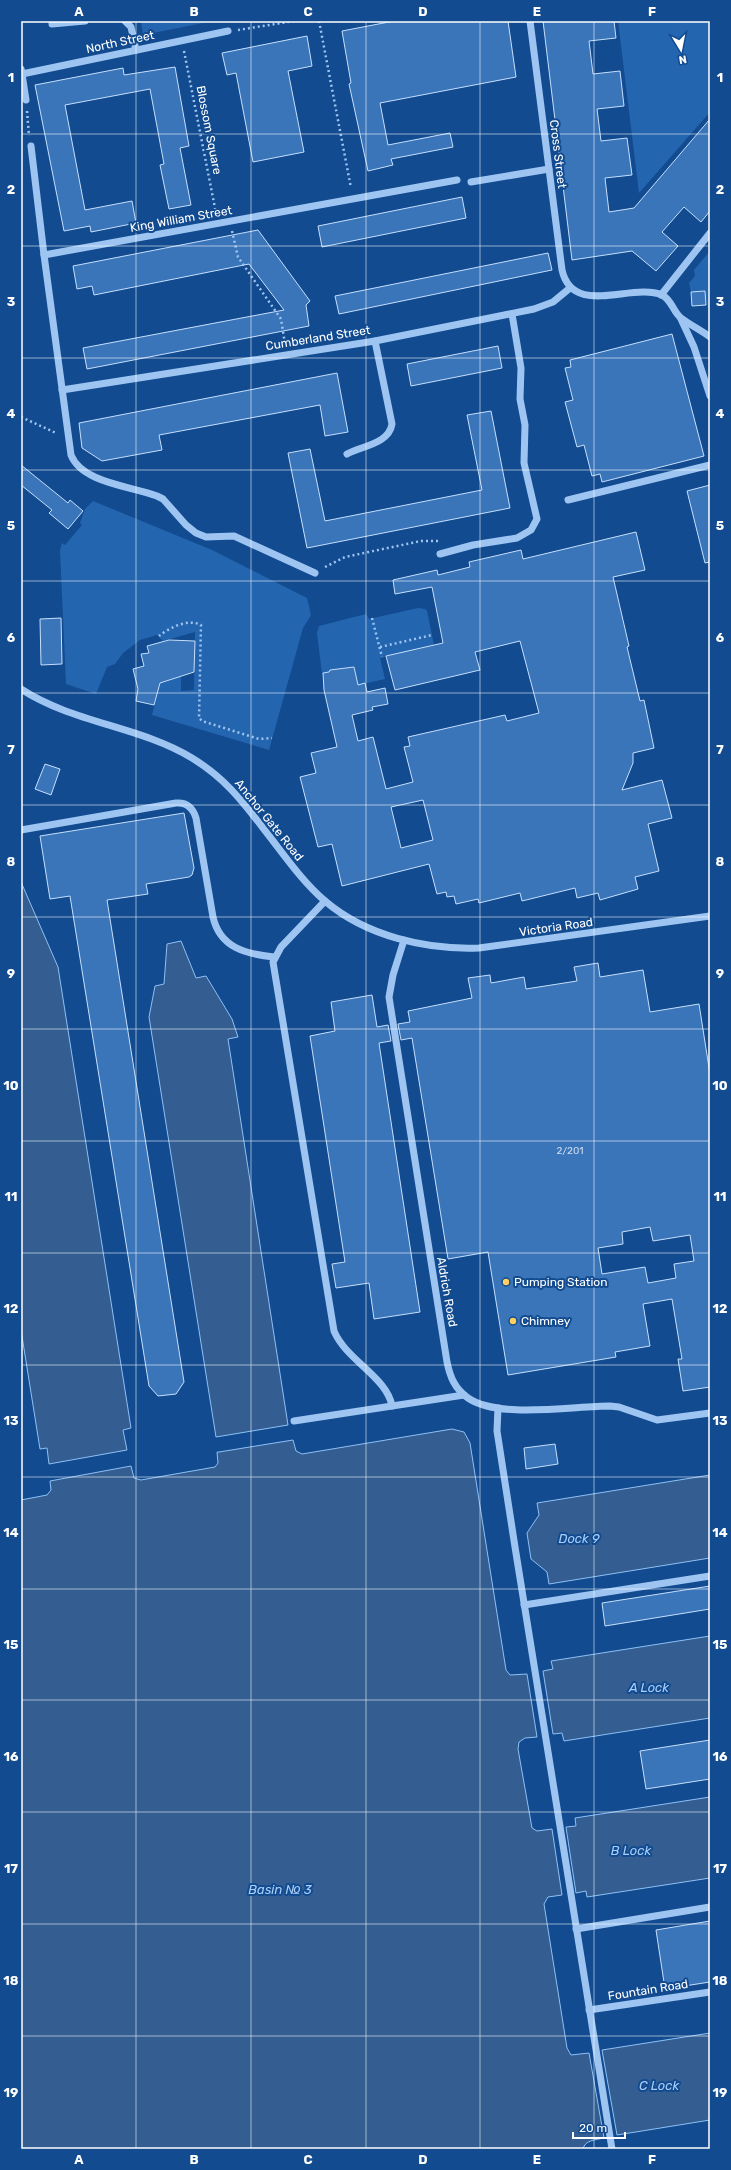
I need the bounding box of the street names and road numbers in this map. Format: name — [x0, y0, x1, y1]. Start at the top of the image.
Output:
street label: North Street — [85, 28, 156, 56]
street label: Blossom Square — [194, 84, 225, 176]
street label: Cross Street — [547, 119, 569, 189]
street label: King William Street — [129, 203, 233, 235]
street label: Cumberland Street — [265, 323, 372, 353]
street label: Anchor Gate Road — [232, 776, 306, 864]
street label: Victoria Road — [518, 915, 594, 939]
street label: Aldrich Road — [434, 1256, 460, 1328]
street label: Fountain Road — [607, 1977, 689, 2003]

